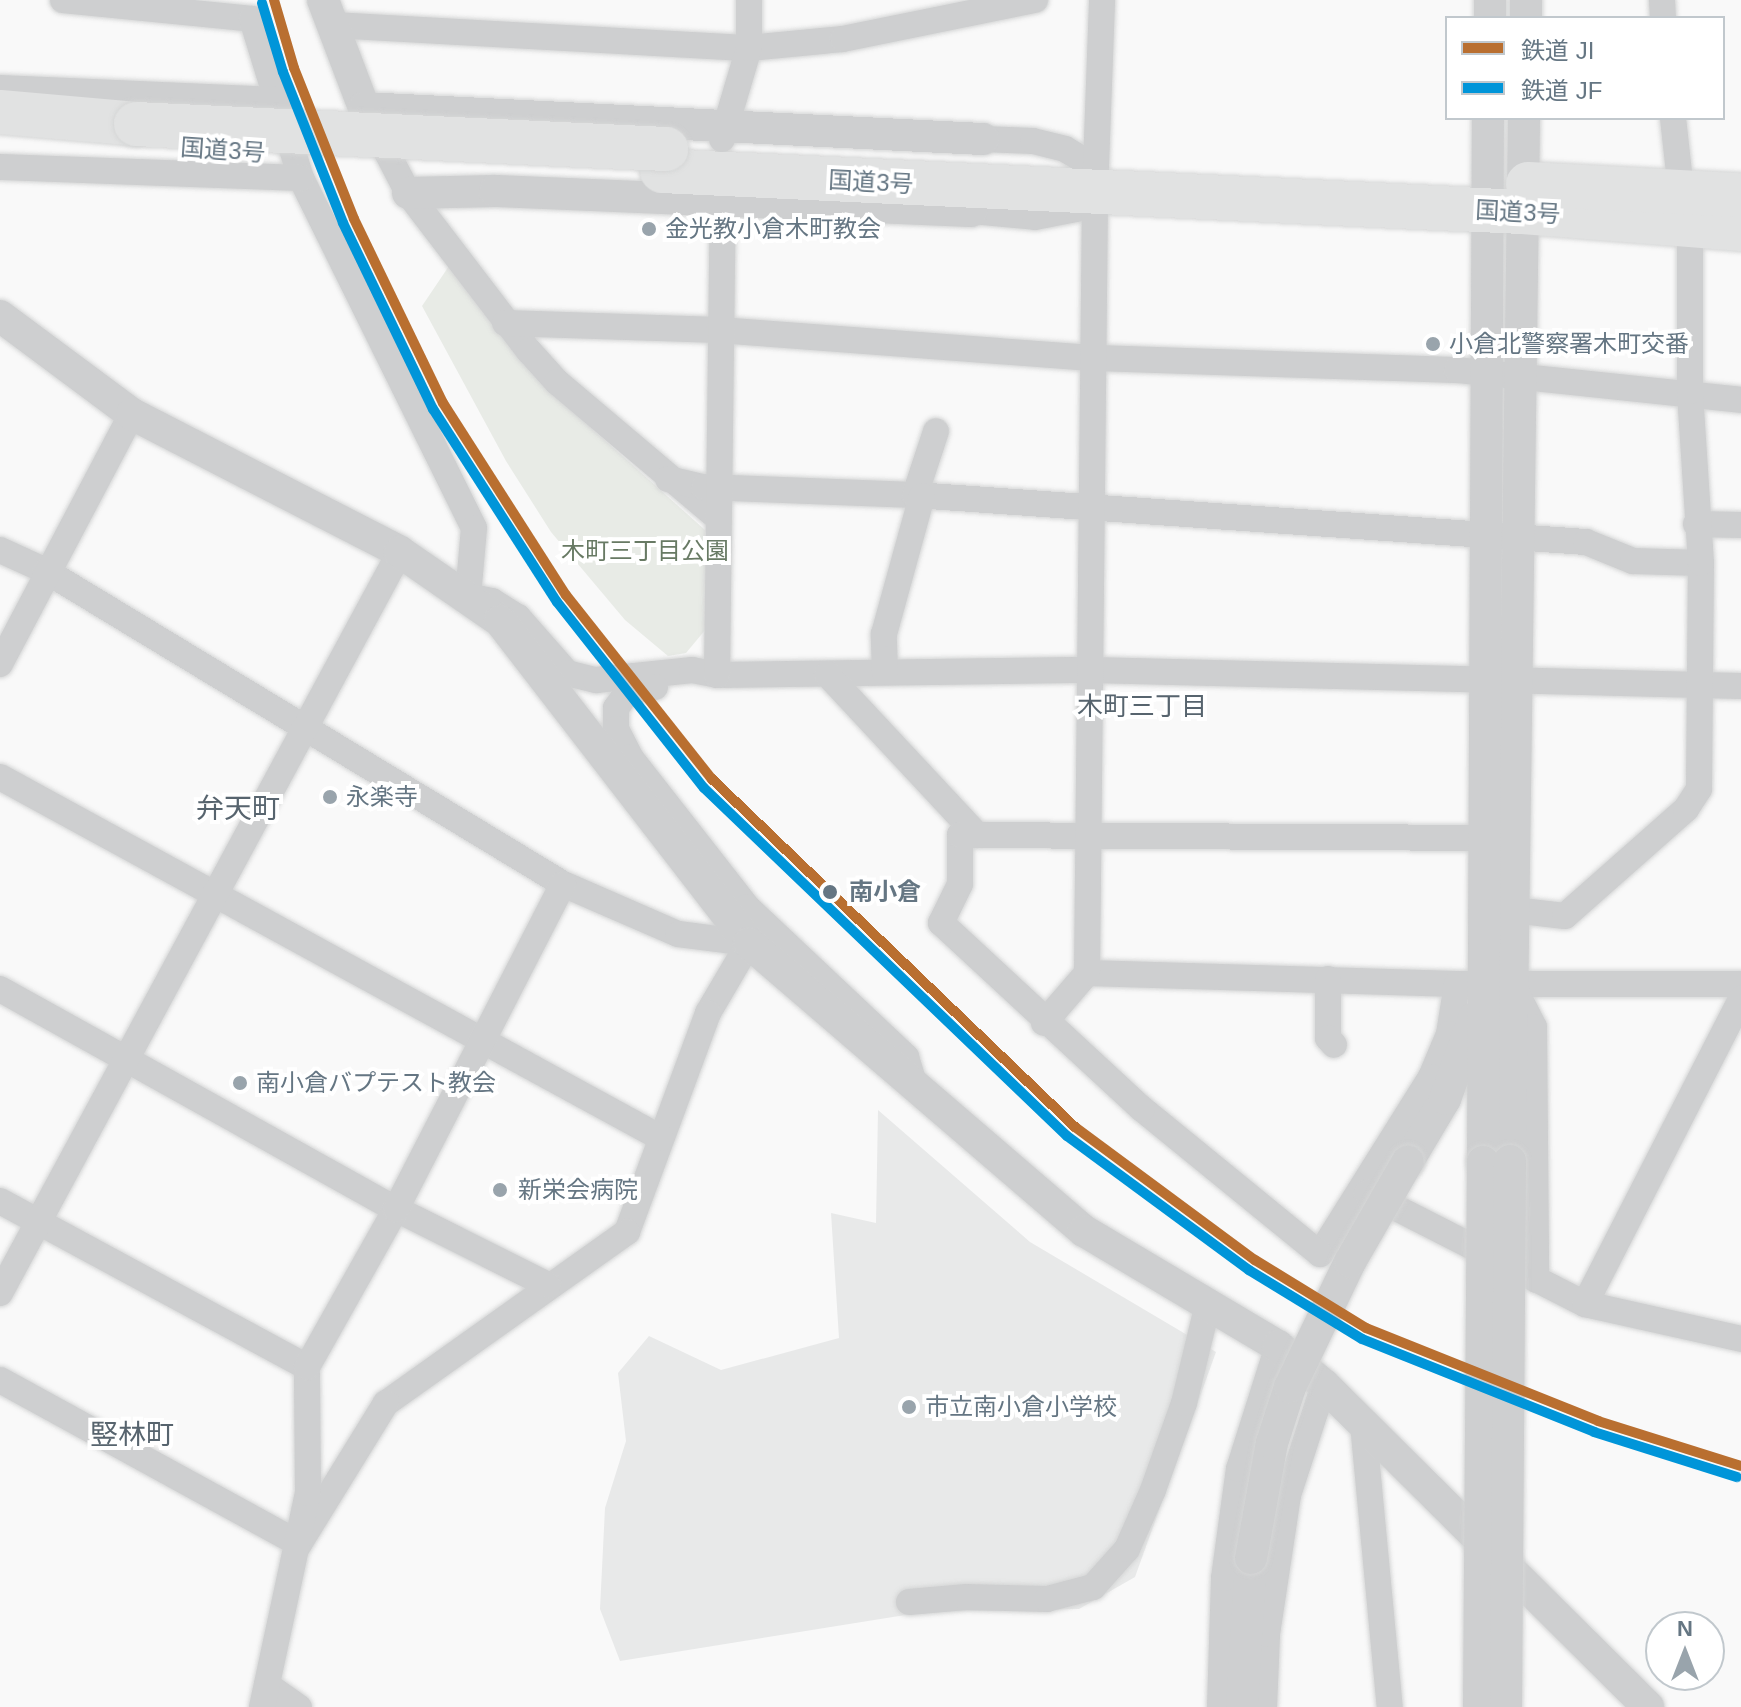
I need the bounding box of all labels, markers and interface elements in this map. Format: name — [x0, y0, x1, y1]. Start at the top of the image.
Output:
legend — [1445, 16, 1725, 120]
text: 鉄道 JI — [1521, 37, 1594, 64]
text: 鉄道 JF — [1521, 77, 1602, 104]
street label: 国道3号 — [179, 133, 267, 167]
street label: 国道3号 — [828, 165, 914, 199]
street label: 国道3号 — [1475, 195, 1561, 229]
place label: 金光教小倉木町教会 — [665, 215, 881, 243]
marker: 金光教小倉木町教会 — [640, 220, 658, 238]
place label: 小倉北警察署木町交番 — [1449, 330, 1689, 358]
marker: 小倉北警察署木町交番 — [1424, 335, 1442, 353]
park label: 木町三丁目公園 — [561, 537, 729, 565]
district label: 木町三丁目 — [1077, 691, 1207, 723]
place label: 永楽寺 — [346, 783, 418, 811]
marker: 永楽寺 — [321, 788, 339, 806]
district label: 弁天町 — [196, 792, 280, 826]
place label: 南小倉 — [849, 878, 921, 906]
marker: 南小倉 — [818, 880, 842, 904]
place label: 南小倉バプテスト教会 — [256, 1069, 496, 1097]
marker: 南小倉バプテスト教会 — [231, 1074, 249, 1092]
place label: 新栄会病院 — [518, 1176, 638, 1204]
marker: 新栄会病院 — [489, 1179, 511, 1201]
place label: 市立南小倉小学校 — [925, 1393, 1117, 1421]
marker: 市立南小倉小学校 — [900, 1398, 918, 1416]
district label: 竪林町 — [90, 1418, 174, 1452]
north arrow — [1645, 1611, 1725, 1691]
text: N — [1677, 1616, 1693, 1641]

